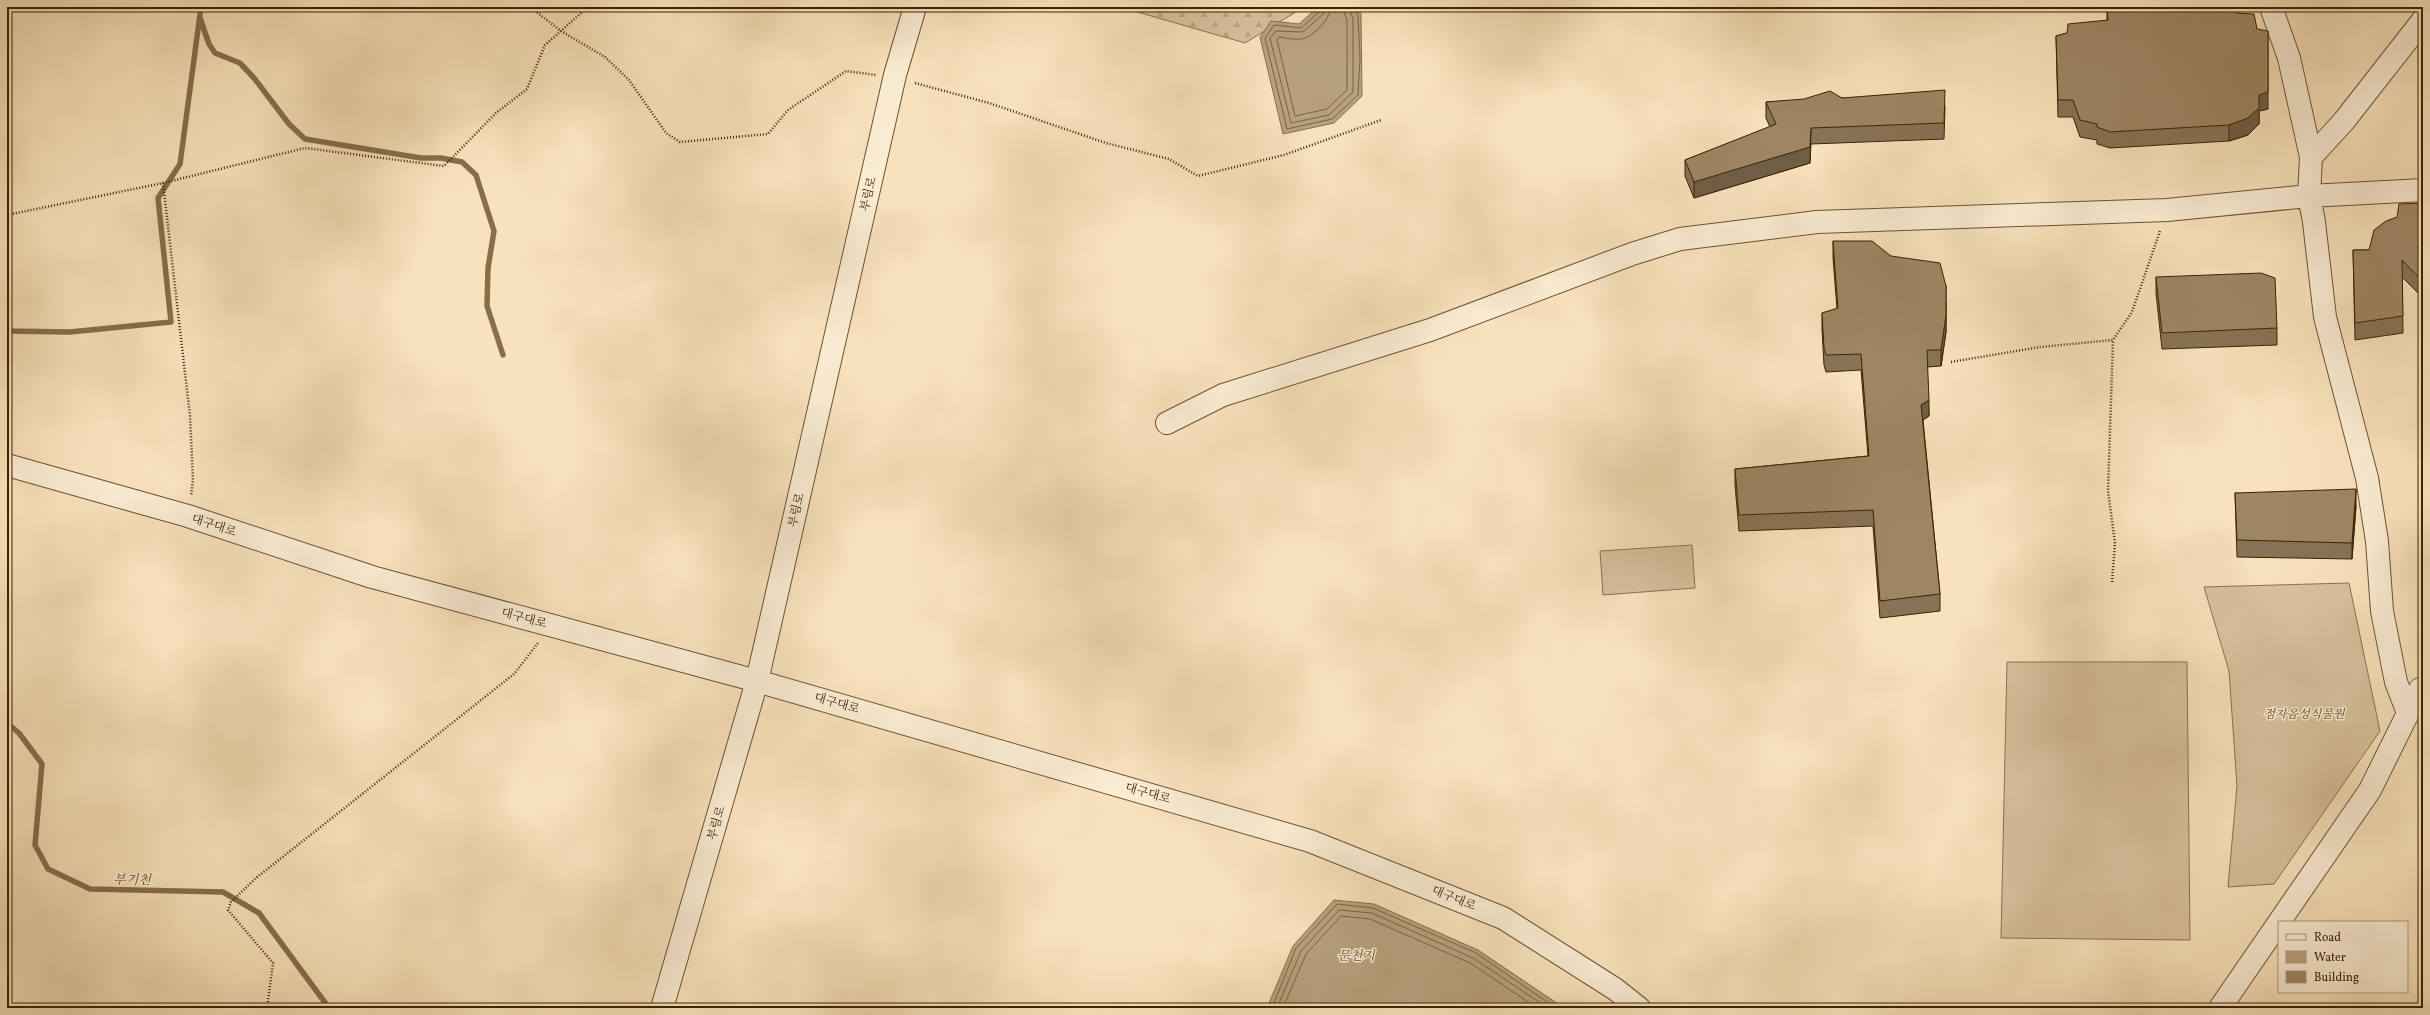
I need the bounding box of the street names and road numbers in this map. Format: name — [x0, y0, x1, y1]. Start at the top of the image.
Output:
street label: 부림로 — [857, 175, 881, 213]
street label: 부림로 — [785, 491, 809, 529]
street label: 대구대로 — [189, 511, 239, 541]
street label: 대구대로 — [499, 605, 549, 633]
street label: 대구대로 — [812, 690, 862, 718]
street label: 대구대로 — [1123, 780, 1173, 808]
street label: 부림로 — [704, 804, 730, 842]
street label: 대구대로 — [1429, 883, 1478, 915]

